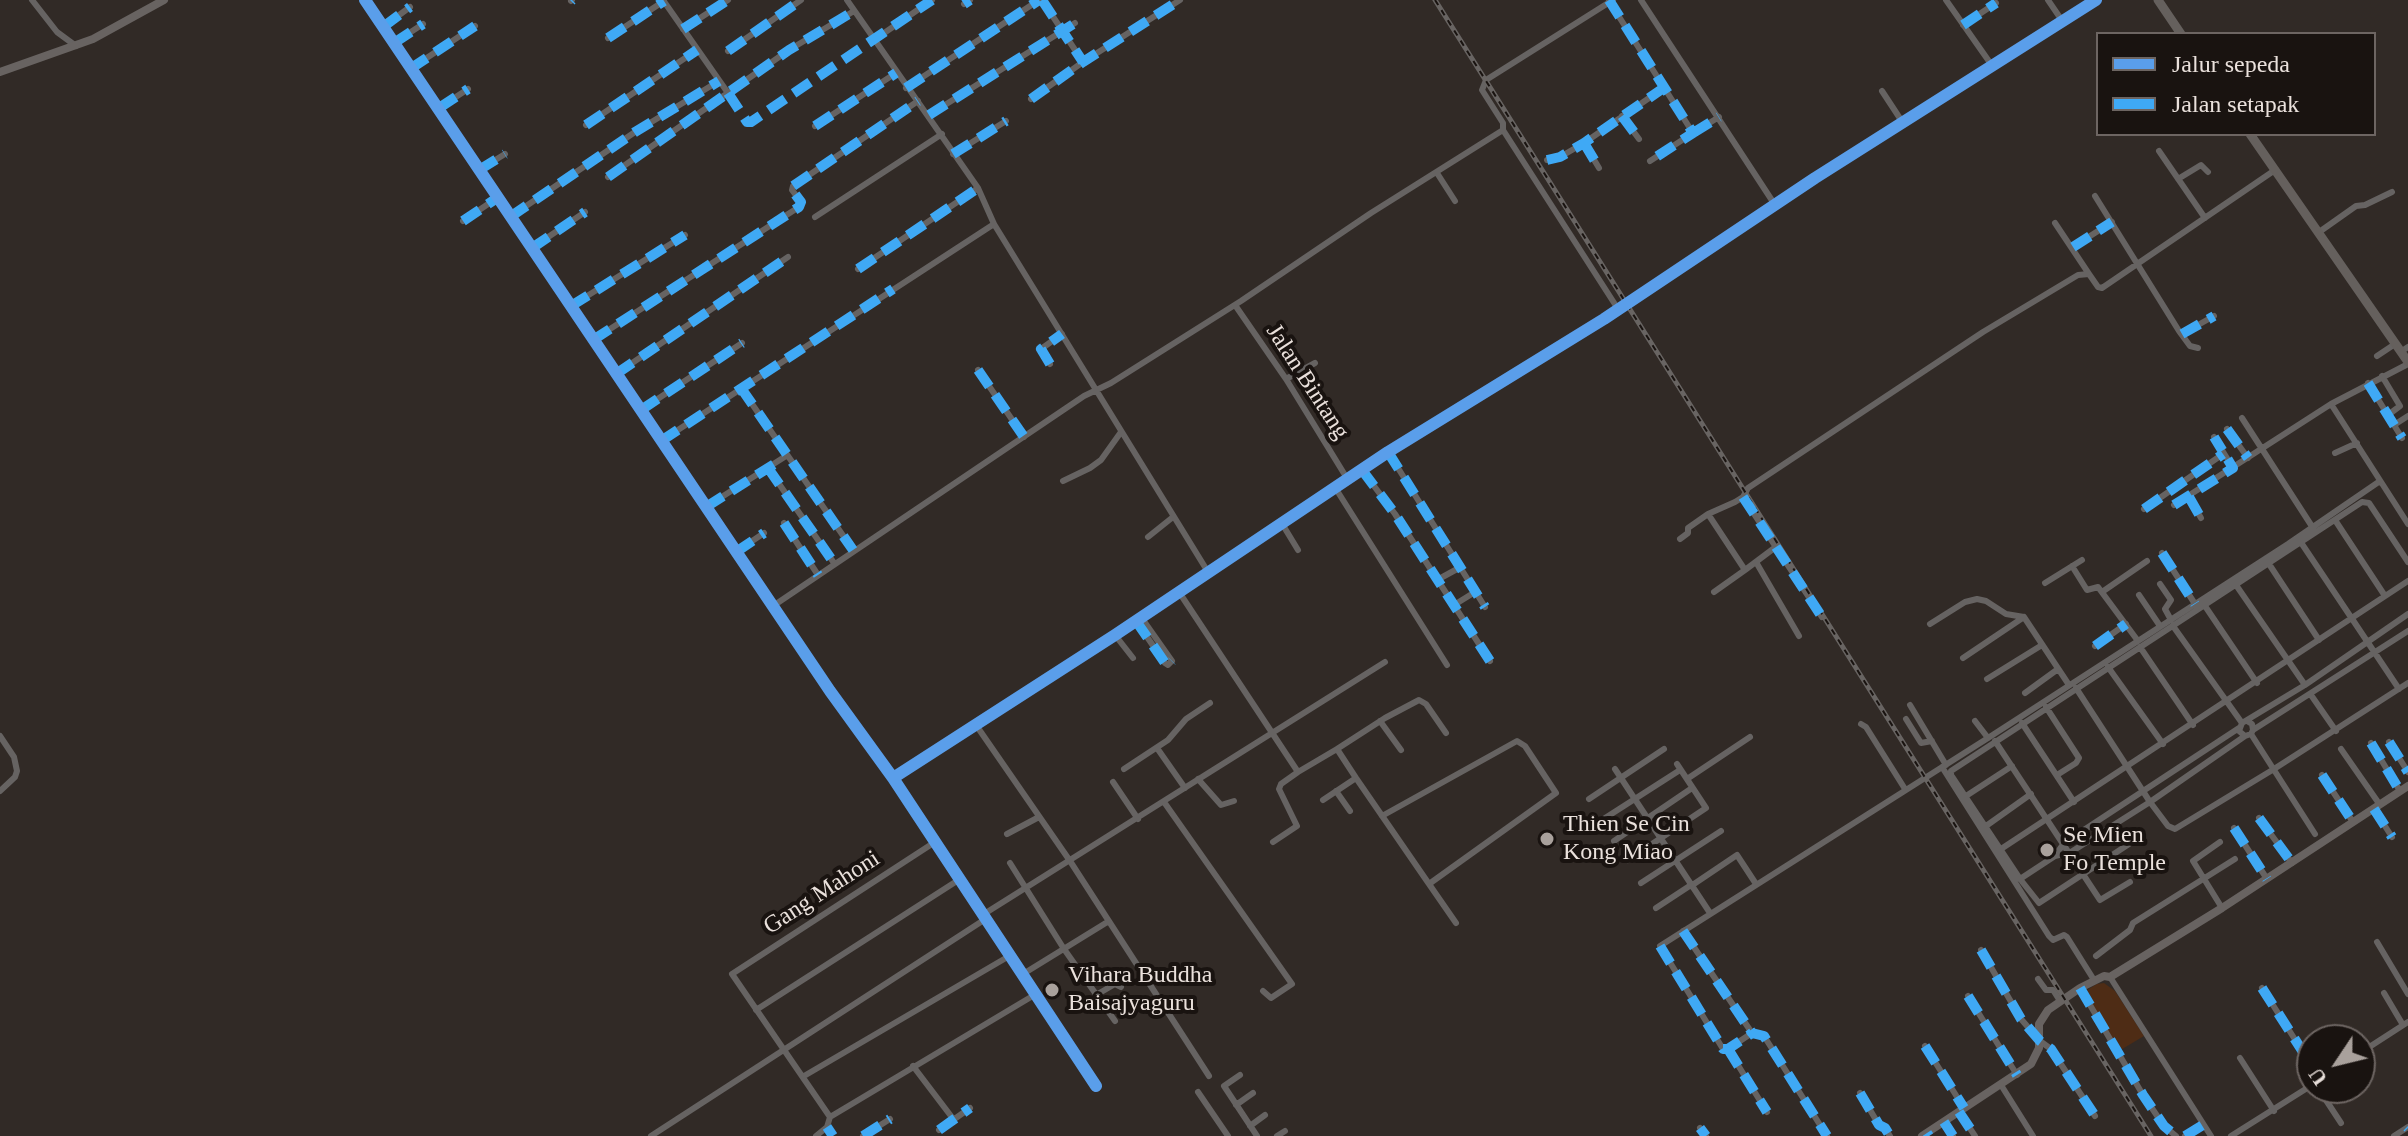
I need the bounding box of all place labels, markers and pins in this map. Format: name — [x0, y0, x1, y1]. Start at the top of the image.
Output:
place label: Thien Se Cin Kong Miao — [1563, 811, 1690, 867]
place label: Se Mien Fo Temple — [2063, 822, 2166, 878]
marker: Thien Se Cin Kong Miao — [1538, 830, 1556, 848]
marker: Se Mien Fo Temple — [2038, 841, 2056, 859]
place label: Vihara Buddha Baisajyaguru — [1068, 962, 1213, 1018]
marker: Vihara Buddha Baisajyaguru — [1043, 981, 1061, 999]

